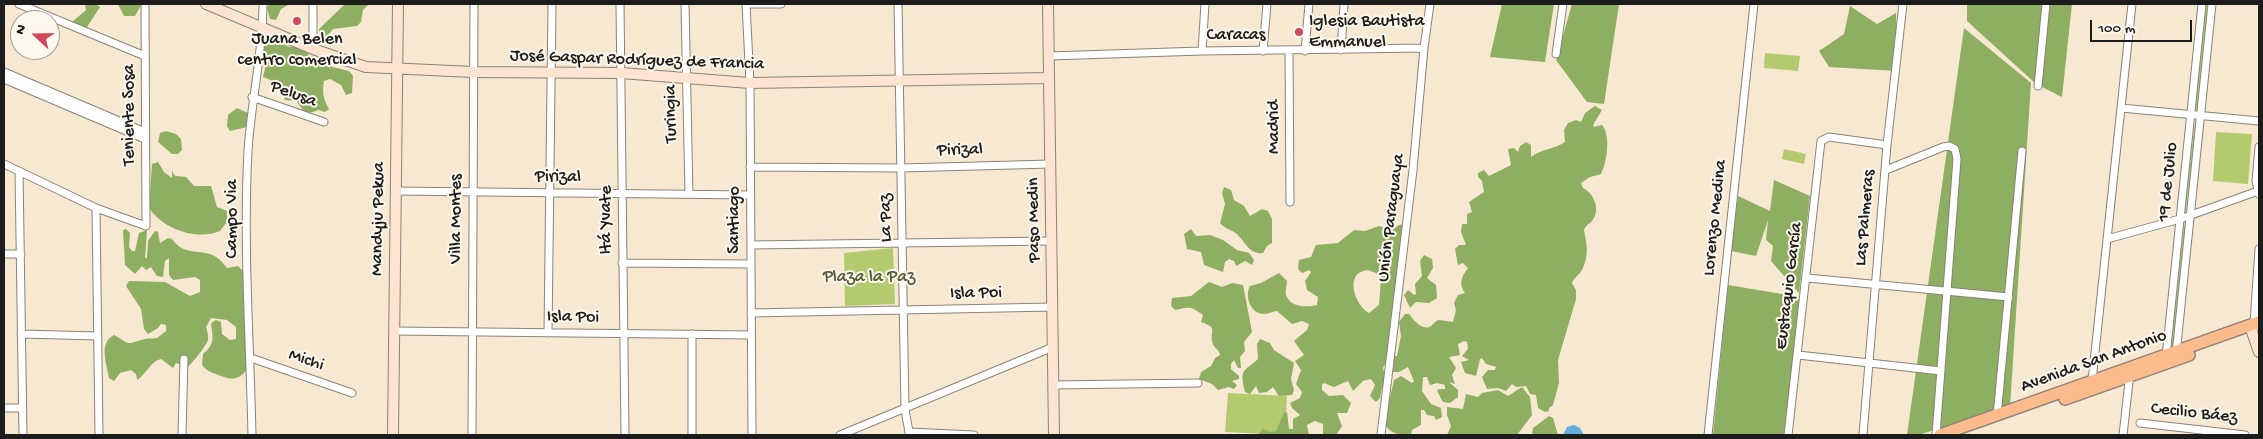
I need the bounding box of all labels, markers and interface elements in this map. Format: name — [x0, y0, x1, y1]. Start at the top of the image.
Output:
north arrow — [10, 10, 60, 60]
scale bar — [2093, 10, 2196, 42]
place label: Iglesia Bautista Emmanuel — [1309, 11, 1424, 54]
marker: Juana Belen centro comercial — [291, 15, 303, 27]
text: 100 m — [2098, 20, 2135, 38]
text: N — [12, 22, 31, 37]
street label: Caracas — [1207, 25, 1265, 47]
marker: Iglesia Bautista Emmanuel — [1293, 26, 1305, 38]
place label: Juana Belen centro comercial — [237, 29, 357, 72]
street label: José Gaspar Rodríguez de Francia — [509, 46, 765, 76]
street label: Teniente Sosa — [119, 64, 141, 166]
street label: Pelusa — [267, 77, 319, 113]
street label: Turingia — [661, 85, 683, 143]
street label: Madrid — [1264, 100, 1286, 154]
street label: Pirizal — [937, 140, 983, 162]
street label: 19 de Julio — [2154, 141, 2184, 223]
street label: Unión Paraguaya — [1373, 153, 1411, 283]
street label: Lorenzo Medina — [1699, 159, 1733, 277]
street label: Mandyju Pekua — [367, 162, 391, 276]
street label: Pirizal — [535, 167, 581, 189]
street label: Las Palmeras — [1851, 169, 1881, 267]
street label: Villa Montes — [446, 174, 468, 264]
street label: Paso Medin — [1023, 177, 1047, 263]
street label: Campo Via — [222, 180, 244, 258]
street label: Itá Yvate — [596, 186, 618, 254]
street label: Santiago — [724, 186, 746, 254]
street label: La Paz — [876, 193, 898, 243]
street label: Eustaquio García — [1771, 221, 1809, 351]
park label: Plaza la Paz — [823, 267, 915, 289]
street label: Isla Poi — [950, 283, 1002, 305]
street label: Isla Poi — [547, 307, 599, 329]
street label: Avenida San Antonio — [2018, 326, 2170, 398]
street label: Michi — [285, 345, 327, 377]
street label: Cecilio Báez — [2150, 399, 2238, 429]

